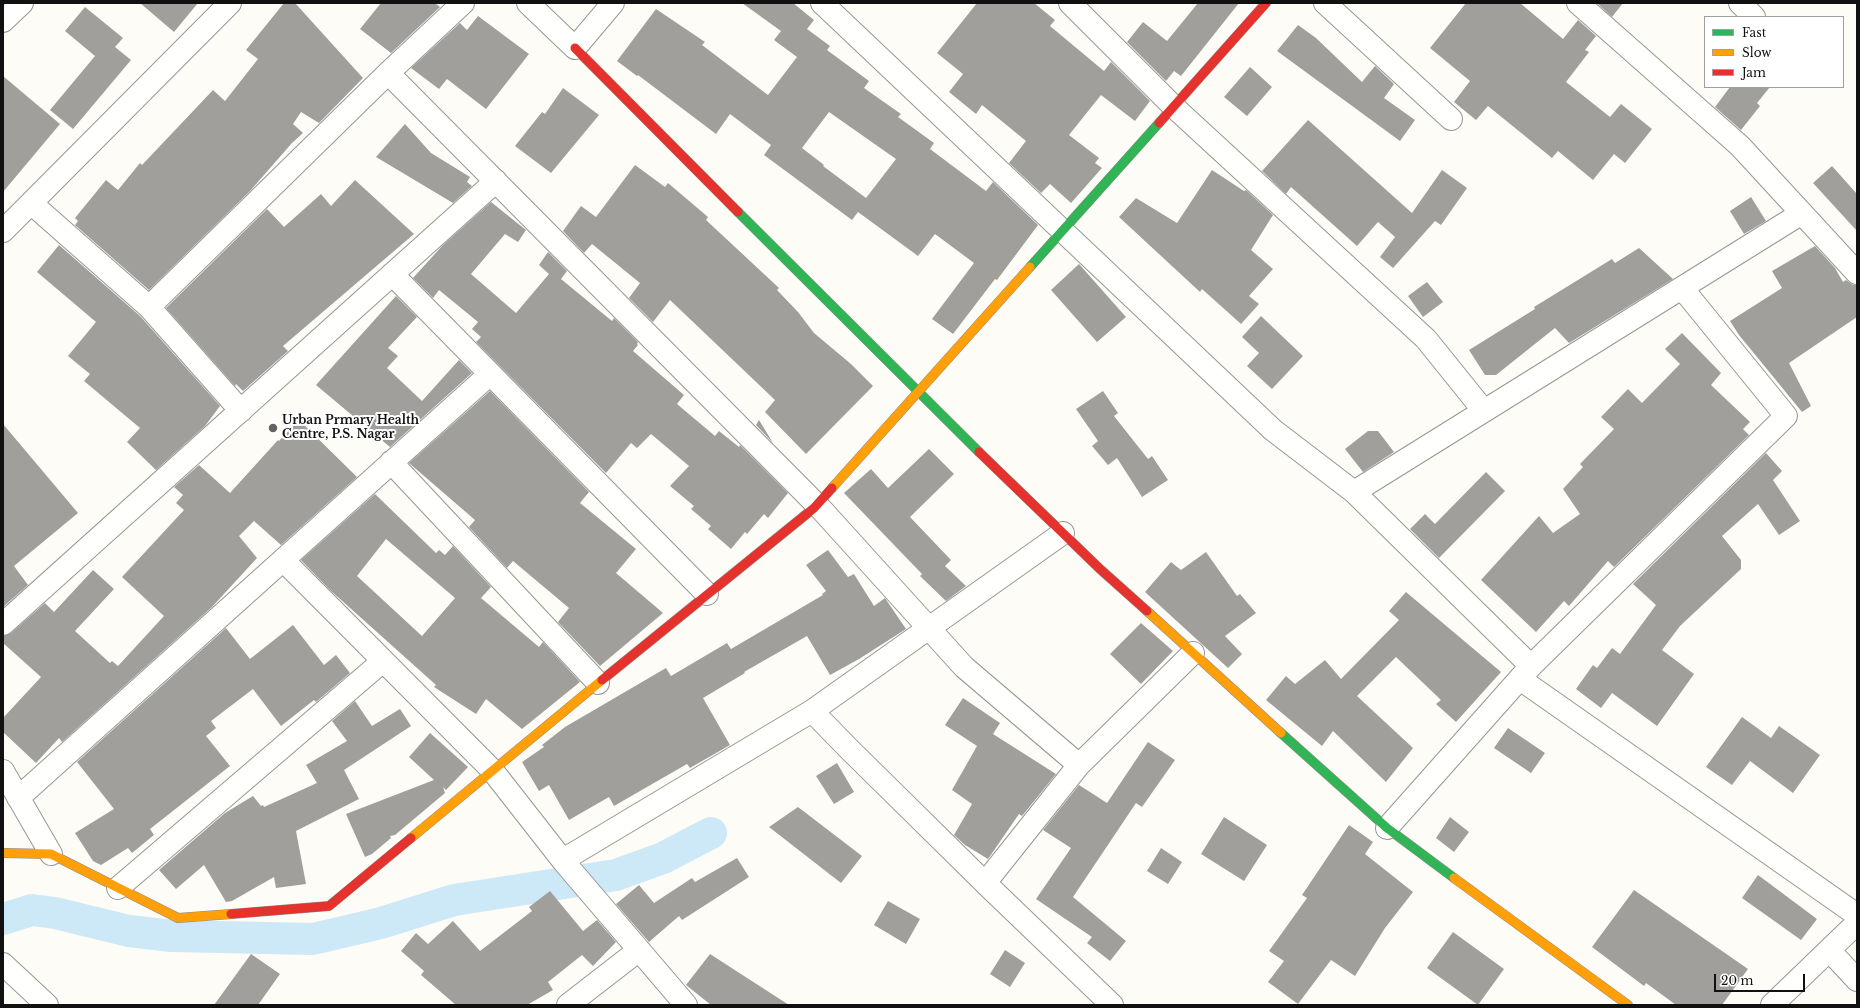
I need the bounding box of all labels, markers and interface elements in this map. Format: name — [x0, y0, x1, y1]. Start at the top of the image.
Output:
legend — [1704, 16, 1844, 88]
text: Fast — [1742, 25, 1766, 40]
text: Slow — [1742, 45, 1771, 60]
text: Jam — [1742, 65, 1766, 80]
place label: Urban Prmary Health Centre, P.S. Nagar — [282, 414, 419, 442]
marker: Urban Prmary Health Centre, P.S. Nagar — [267, 422, 279, 434]
scale bar — [1716, 966, 1807, 992]
text: 20 m — [1721, 973, 1753, 988]

